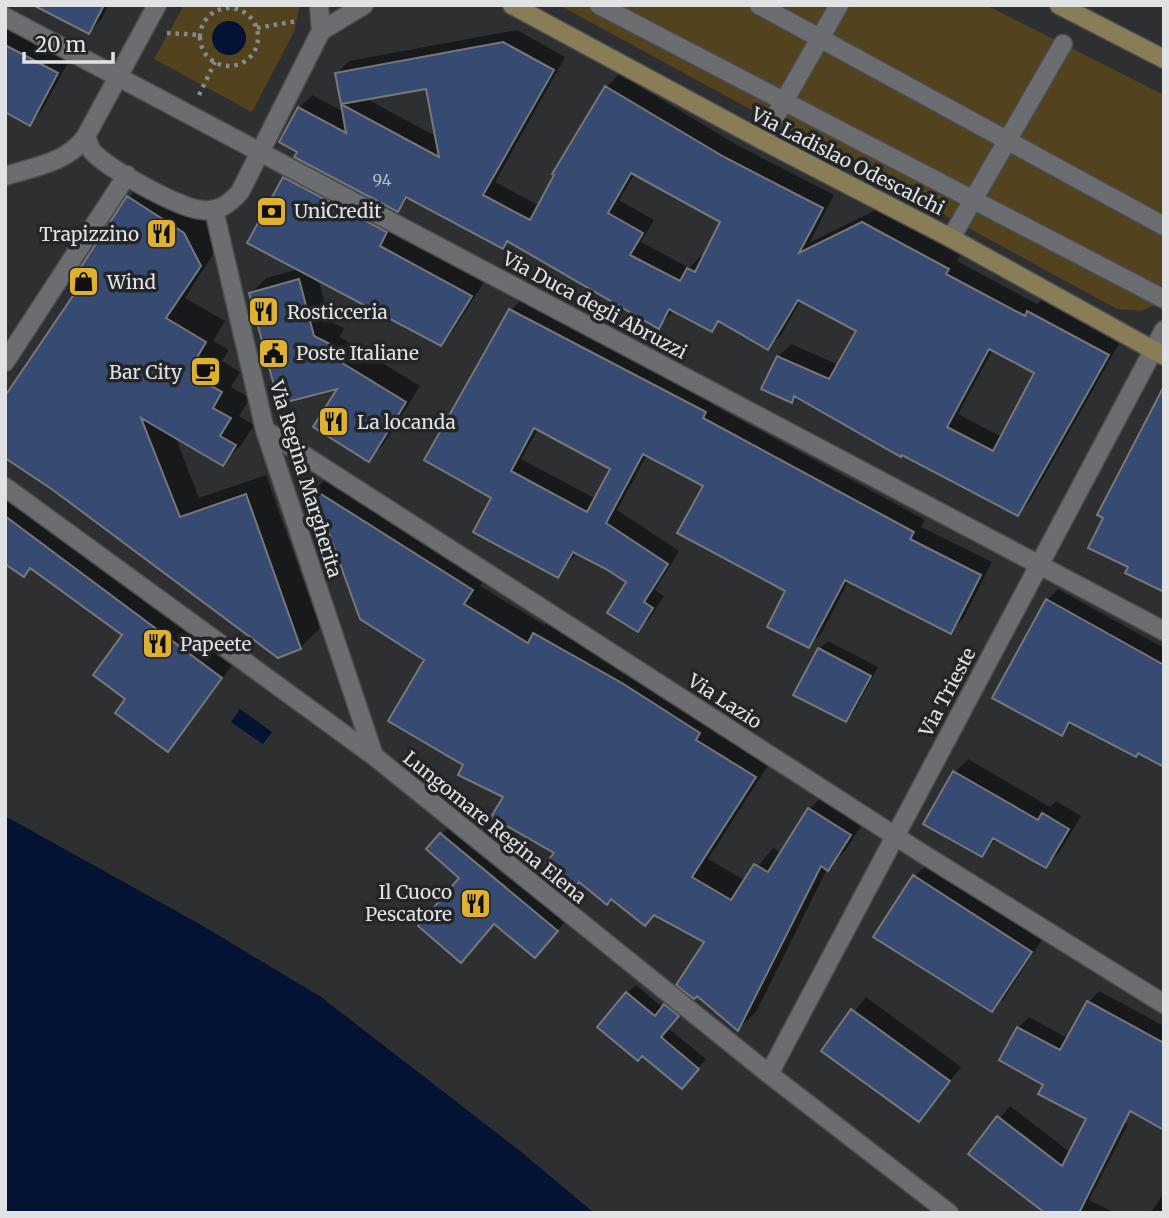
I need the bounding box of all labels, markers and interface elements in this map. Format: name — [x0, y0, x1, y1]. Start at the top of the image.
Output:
scale bar — [24, 21, 114, 65]
text: 20 m — [35, 31, 87, 58]
street label: Via Ladislao Odescalchi — [747, 101, 949, 220]
house number: 94 — [372, 170, 392, 190]
bank icon: UniCredit — [254, 194, 288, 228]
place label: UniCredit — [294, 199, 382, 223]
restaurant icon: Trapizzino — [145, 217, 179, 251]
place label: Trapizzino — [39, 222, 139, 246]
street label: Via Duca degli Abruzzi — [498, 246, 691, 364]
shop icon: Wind — [67, 265, 101, 299]
place label: Wind — [106, 270, 156, 294]
restaurant icon: Rosticceria — [247, 295, 281, 329]
place label: Rosticceria — [287, 300, 388, 324]
public building icon: Poste Italiane — [256, 336, 290, 370]
place label: Poste Italiane — [296, 341, 419, 365]
cafe icon: Bar City — [188, 355, 222, 389]
place label: Bar City — [109, 360, 182, 384]
street label: Via Regina Margherita — [264, 377, 347, 580]
restaurant icon: La locanda — [317, 405, 351, 439]
place label: La locanda — [357, 410, 456, 434]
restaurant icon: Papeete — [140, 627, 174, 661]
place label: Papeete — [180, 632, 251, 656]
street label: Via Trieste — [913, 643, 981, 742]
street label: Via Lazio — [683, 668, 767, 734]
street label: Lungomare Regina Elena — [399, 746, 591, 908]
place label: Il Cuoco Pescatore — [365, 880, 452, 926]
restaurant icon: Il Cuoco Pescatore — [458, 886, 492, 920]

